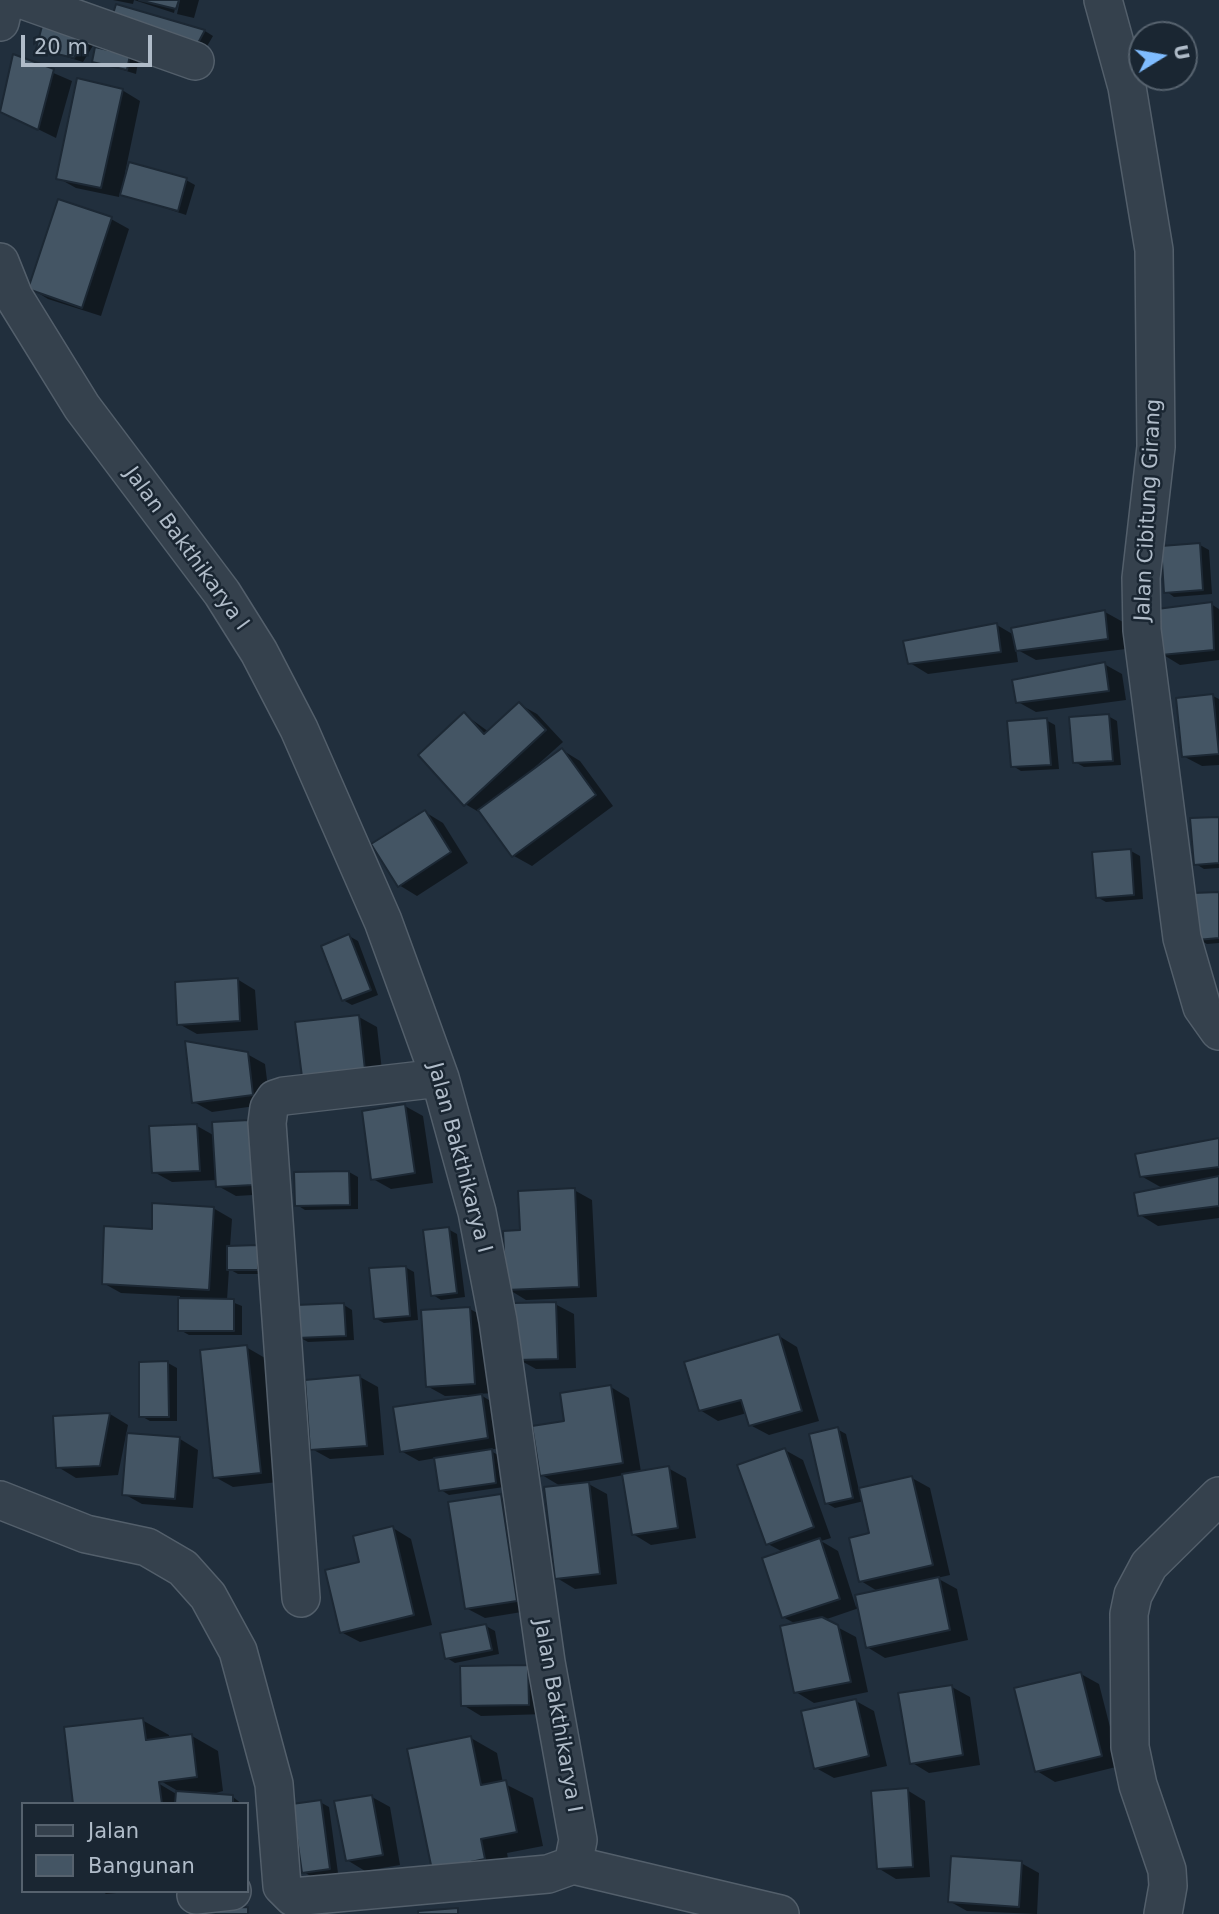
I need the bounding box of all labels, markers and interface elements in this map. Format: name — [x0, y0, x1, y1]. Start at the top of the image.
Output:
scale bar — [24, 21, 156, 65]
north arrow — [1128, 21, 1198, 91]
text: 20 m — [34, 35, 88, 59]
text: U — [1169, 43, 1194, 62]
street label: Jalan Cibitung Girang — [1131, 398, 1167, 622]
street label: Jalan Bakthikarya I — [118, 462, 254, 636]
street label: Jalan Bakthikarya I — [421, 1060, 497, 1256]
street label: Jalan Bakthikarya I — [528, 1617, 586, 1815]
legend — [21, 1802, 248, 1893]
text: Jalan — [88, 1819, 139, 1843]
text: Bangunan — [88, 1854, 195, 1878]

